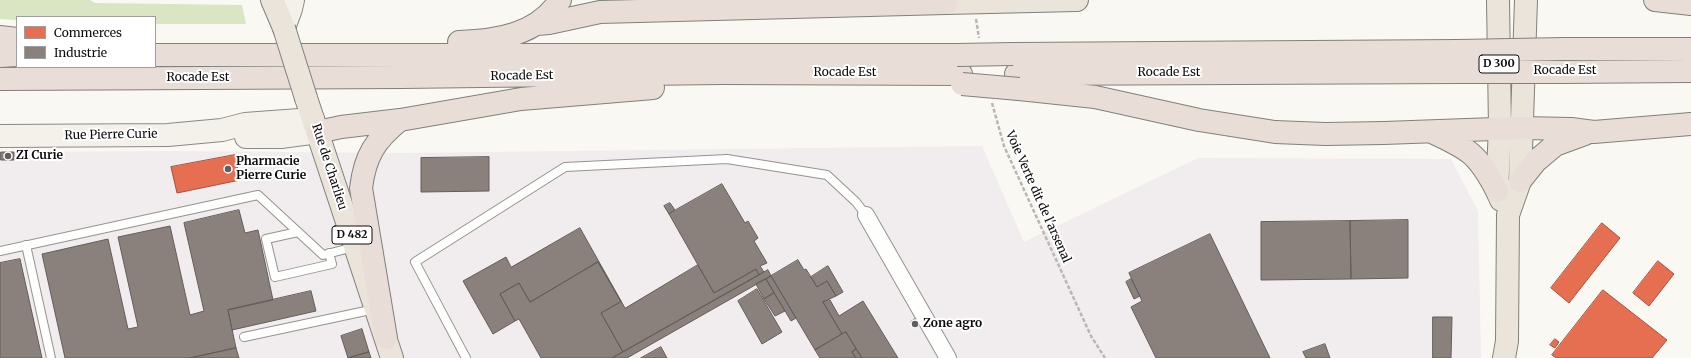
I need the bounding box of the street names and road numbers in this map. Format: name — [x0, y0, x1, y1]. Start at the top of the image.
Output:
road number: D 300 — [1479, 55, 1519, 73]
street label: Rocade Est — [1534, 64, 1596, 78]
street label: Rocade Est — [814, 66, 876, 80]
street label: Rocade Est — [1138, 66, 1200, 80]
street label: Rocade Est — [490, 68, 554, 84]
street label: Rocade Est — [167, 71, 229, 85]
street label: Rue de Charlieu — [308, 122, 350, 212]
street label: Rue Pierre Curie — [64, 127, 158, 143]
street label: Voie Verte dit de l'arsenal — [1002, 129, 1074, 265]
road number: D 482 — [332, 226, 372, 244]

